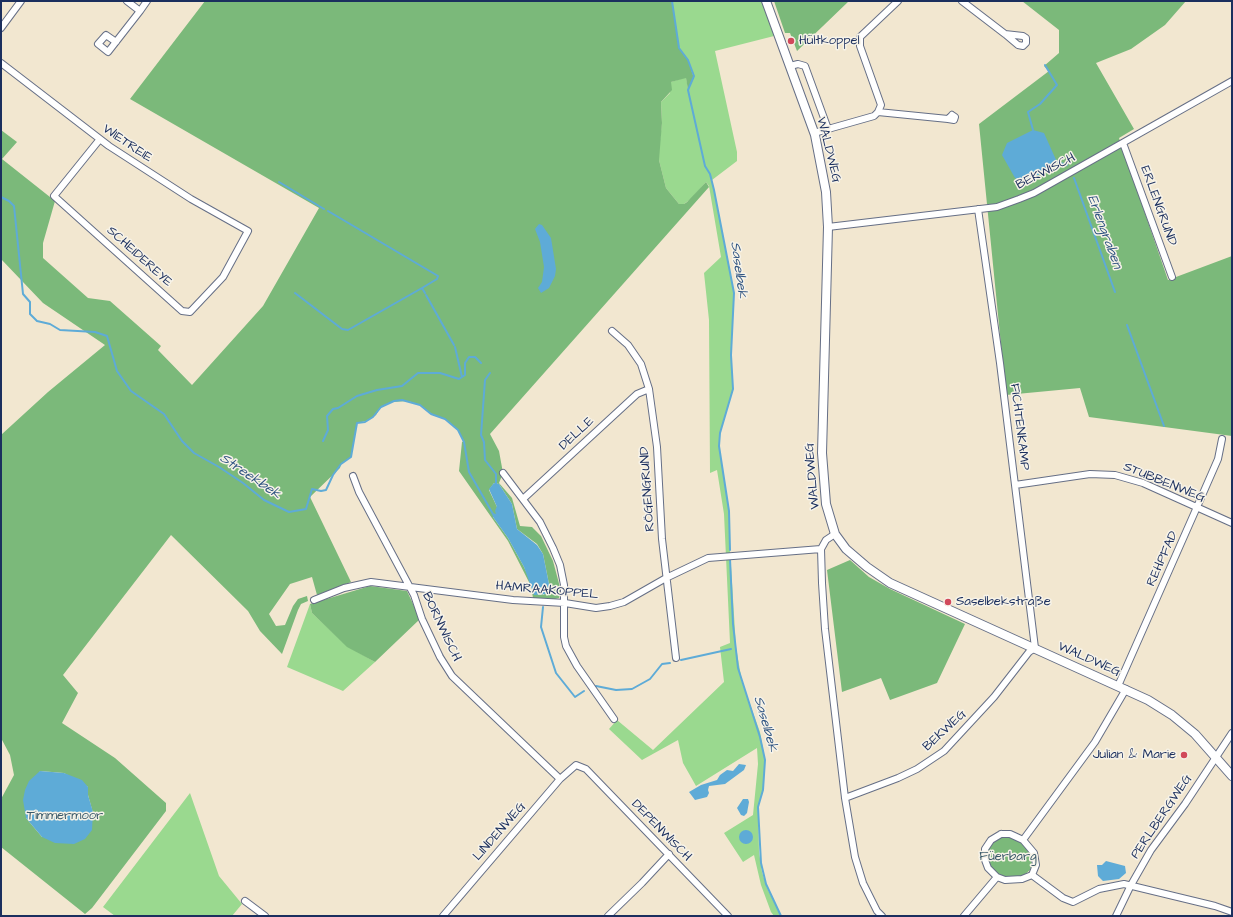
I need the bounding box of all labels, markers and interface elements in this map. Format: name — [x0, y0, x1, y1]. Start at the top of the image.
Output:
place label: Hültkoppel — [799, 33, 860, 49]
marker: Hültkoppel — [786, 36, 796, 46]
street label: WALDWEG — [812, 116, 844, 184]
street label: WIETREIE — [99, 122, 155, 166]
street label: BEKWISCH — [1014, 150, 1078, 194]
street label: ERLENGRUND — [1136, 164, 1180, 248]
water label: Erlengraben — [1083, 193, 1125, 271]
street label: SCHEIDEREYE — [103, 223, 175, 291]
water label: Saselbek — [726, 241, 750, 299]
street label: FICHTENKAMP — [1006, 383, 1032, 471]
street label: DELLE — [556, 414, 598, 454]
street label: WALDWEG — [802, 442, 824, 510]
street label: RÖGENGRUND — [637, 446, 659, 532]
water label: Streekbek — [216, 450, 284, 504]
street label: STUBBENWEG — [1121, 459, 1207, 507]
street label: REHPFAD — [1144, 529, 1182, 589]
street label: HAMRAAKOPPEL — [495, 579, 599, 603]
street label: BORNWISCH — [418, 590, 464, 664]
place label: Saselbekstraße — [956, 594, 1051, 610]
marker: Saselbekstraße — [943, 597, 953, 607]
street label: WALDWEG — [1055, 639, 1123, 681]
water label: Saselbek — [749, 694, 781, 754]
street label: BEKWEG — [920, 707, 970, 755]
place label: Julian & Marie — [1093, 747, 1176, 763]
marker: Julian & Marie — [1179, 750, 1189, 760]
street label: PERLBERGWEG — [1128, 772, 1196, 862]
street label: DEPENWISCH — [628, 797, 694, 865]
street label: LINDENWEG — [470, 800, 530, 864]
park label: Timmermoor — [27, 808, 103, 824]
park label: Füerbarg — [979, 849, 1037, 865]

